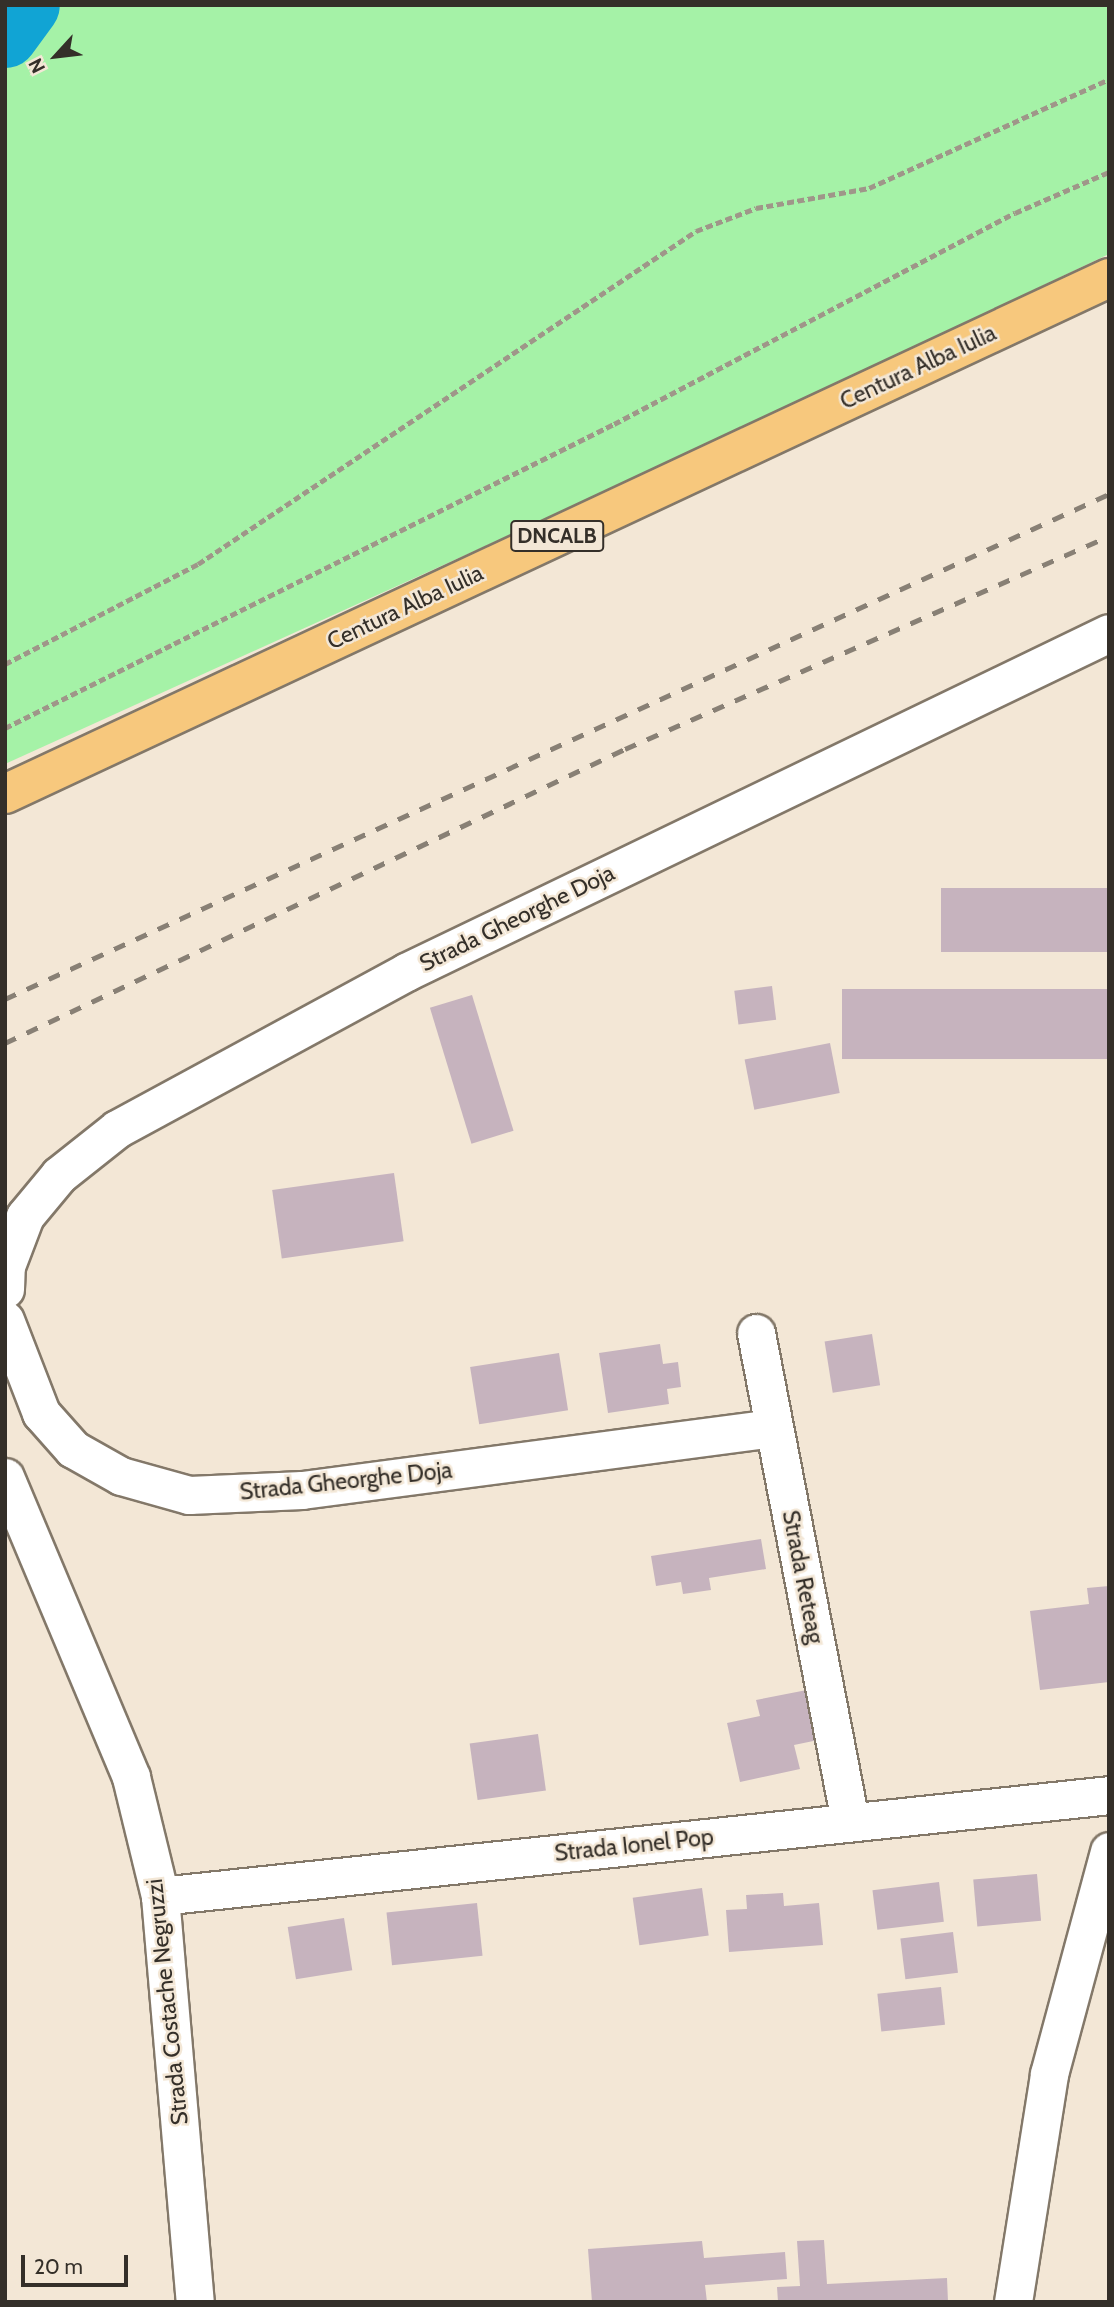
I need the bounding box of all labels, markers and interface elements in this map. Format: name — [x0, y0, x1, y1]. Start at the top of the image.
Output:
north arrow — [21, 21, 91, 91]
text: N — [24, 55, 50, 77]
street label: Centura Alba Iulia — [836, 319, 1000, 415]
road number: DNCALB — [510, 518, 604, 554]
street label: Centura Alba Iulia — [323, 559, 487, 655]
street label: Strada Gheorghe Doja — [415, 859, 619, 977]
street label: Strada Gheorghe Doja — [238, 1456, 454, 1506]
street label: Strada Reteag — [777, 1508, 829, 1646]
street label: Strada Ionel Pop — [553, 1823, 715, 1867]
street label: Strada Costache Negruzzi — [140, 1877, 194, 2127]
scale bar — [24, 2240, 131, 2284]
text: 20 m — [34, 2254, 83, 2279]

